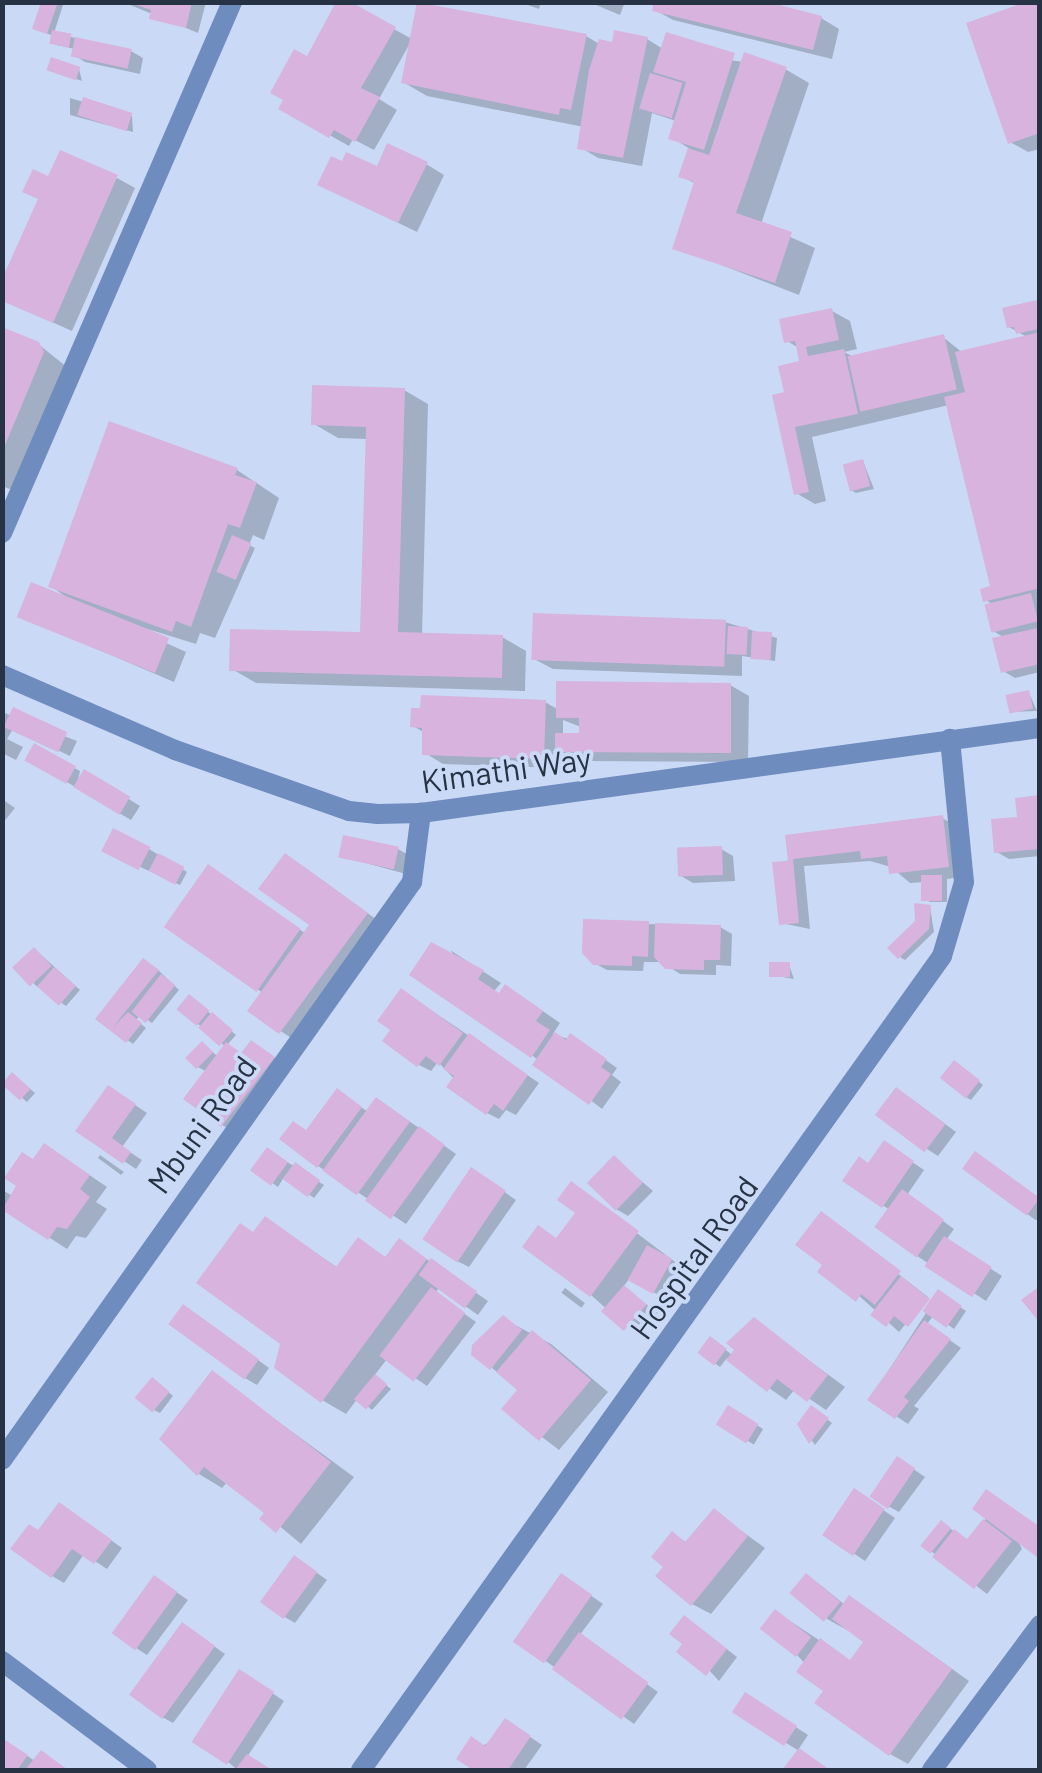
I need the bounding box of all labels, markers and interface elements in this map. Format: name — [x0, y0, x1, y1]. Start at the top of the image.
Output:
street label: Kimathi Way — [418, 738, 594, 800]
street label: Mbuni Road — [138, 1048, 264, 1200]
street label: Hospital Road — [621, 1168, 765, 1346]

